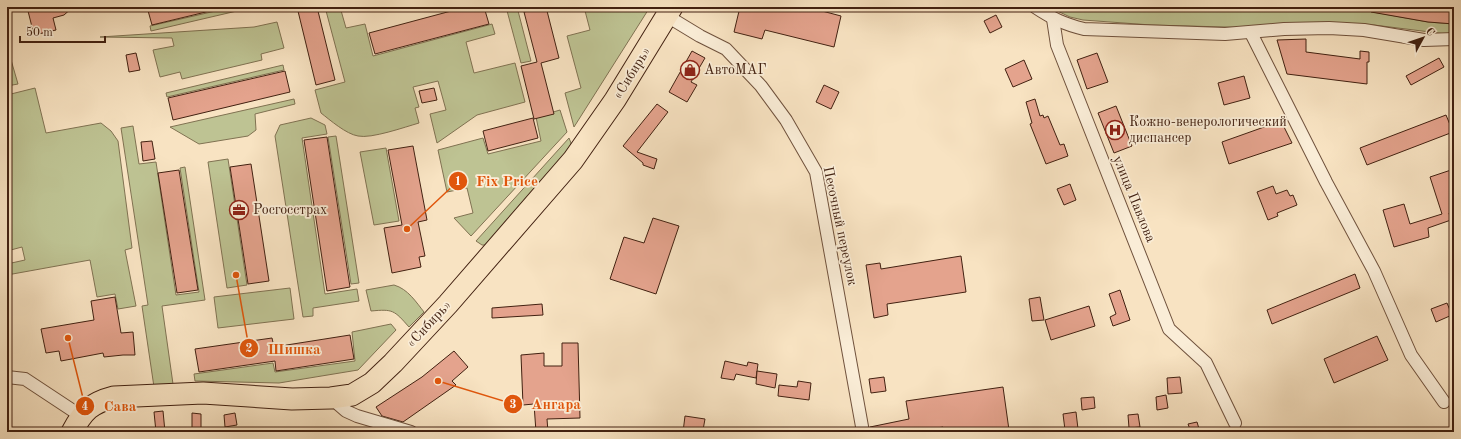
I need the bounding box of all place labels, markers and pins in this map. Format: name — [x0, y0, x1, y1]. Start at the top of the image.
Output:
shop icon: АвтоМАГ — [679, 59, 701, 81]
place label: АвтоМАГ — [704, 63, 767, 77]
place label: Кожно-венерологический диспансер — [1129, 115, 1287, 145]
hospital icon: Кожно-венерологический диспансер — [1104, 119, 1126, 141]
callout: Fix Price — [448, 167, 546, 194]
office icon: Росгосстрах — [228, 199, 250, 221]
place label: Росгосстрах — [253, 203, 327, 217]
callout: Шишка — [239, 335, 328, 362]
callout: Ангара — [503, 390, 589, 417]
callout: Сава — [75, 393, 144, 420]

